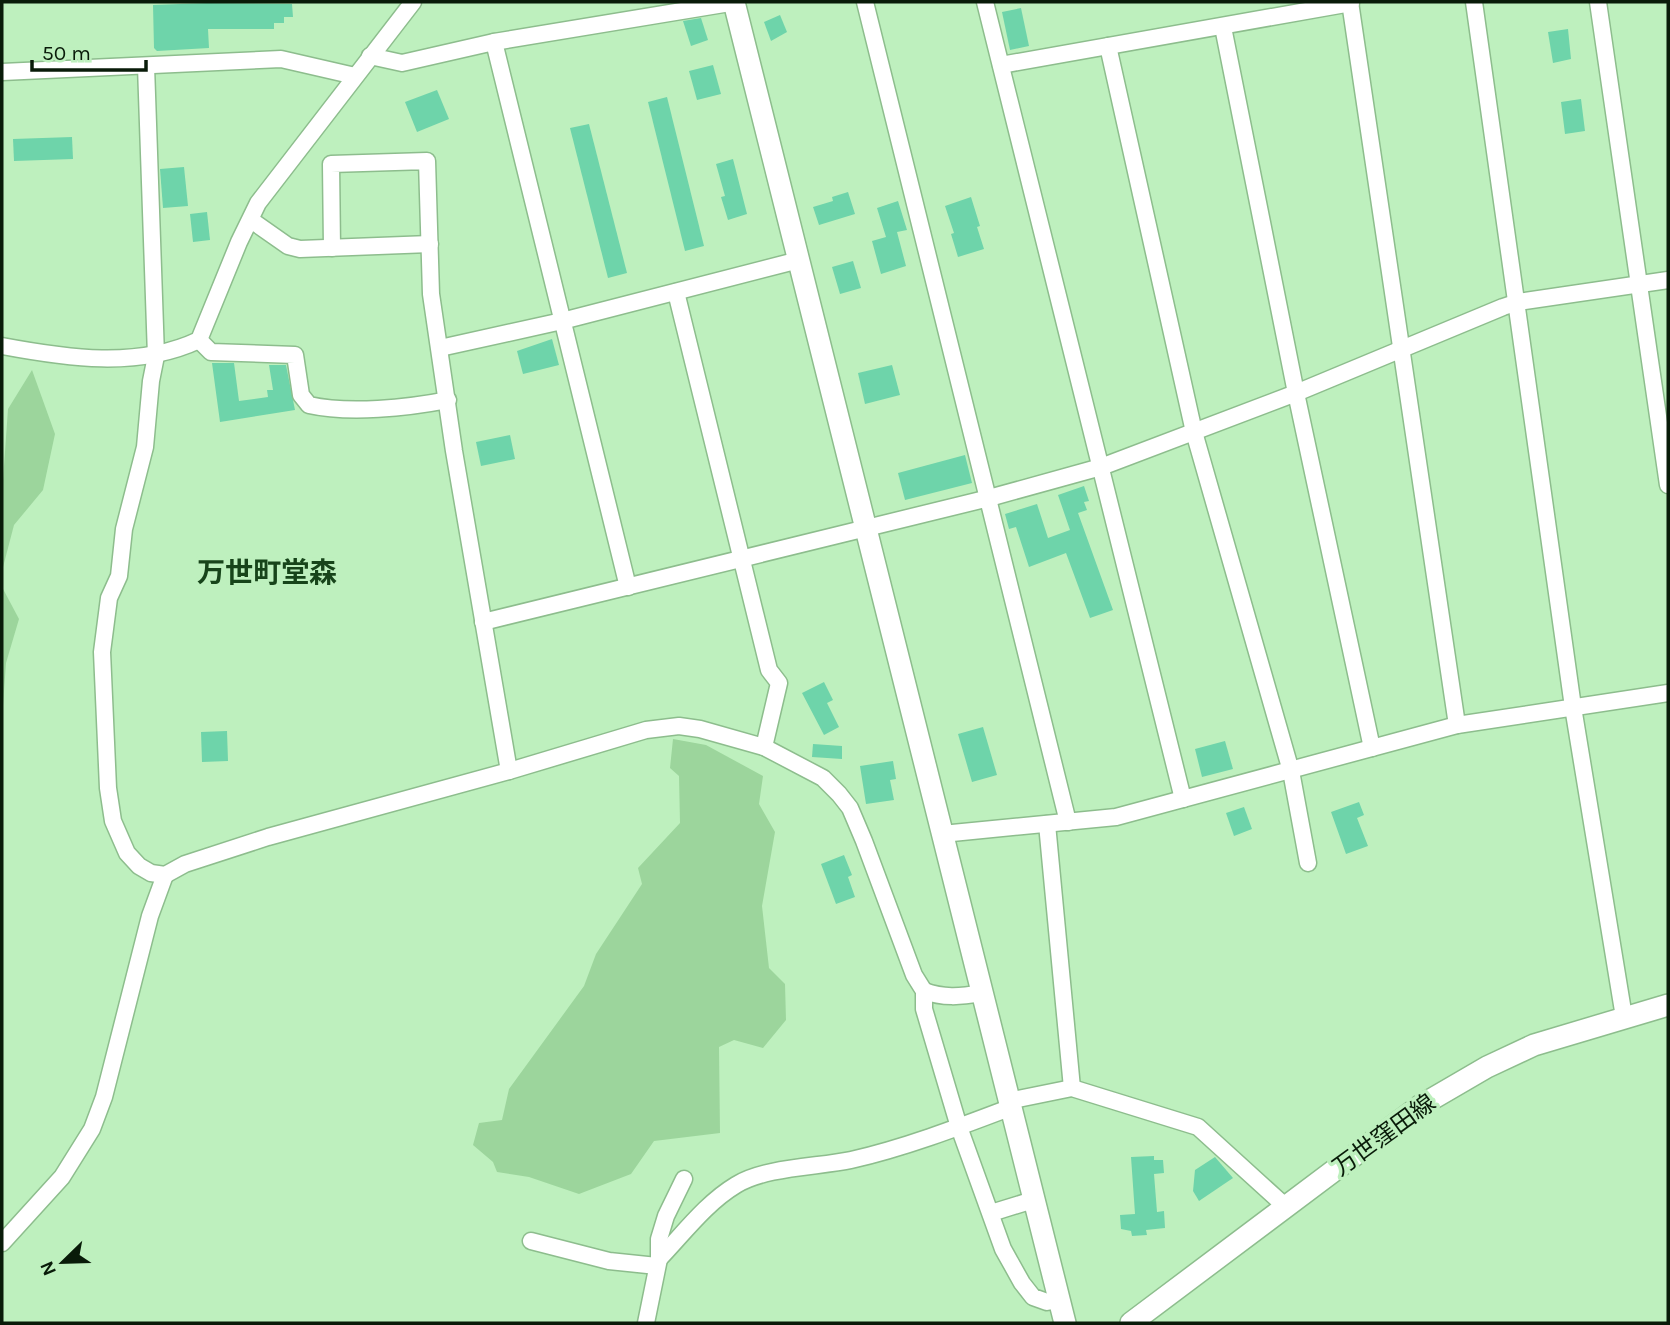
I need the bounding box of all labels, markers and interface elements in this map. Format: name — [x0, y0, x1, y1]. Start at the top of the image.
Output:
scale bar — [32, 28, 145, 72]
text: 50 m — [42, 41, 91, 65]
district label: 万世町堂森 — [197, 556, 337, 589]
street label: 万世窪田線 — [1327, 1088, 1441, 1182]
north arrow — [28, 1227, 98, 1297]
text: N — [35, 1258, 61, 1279]

